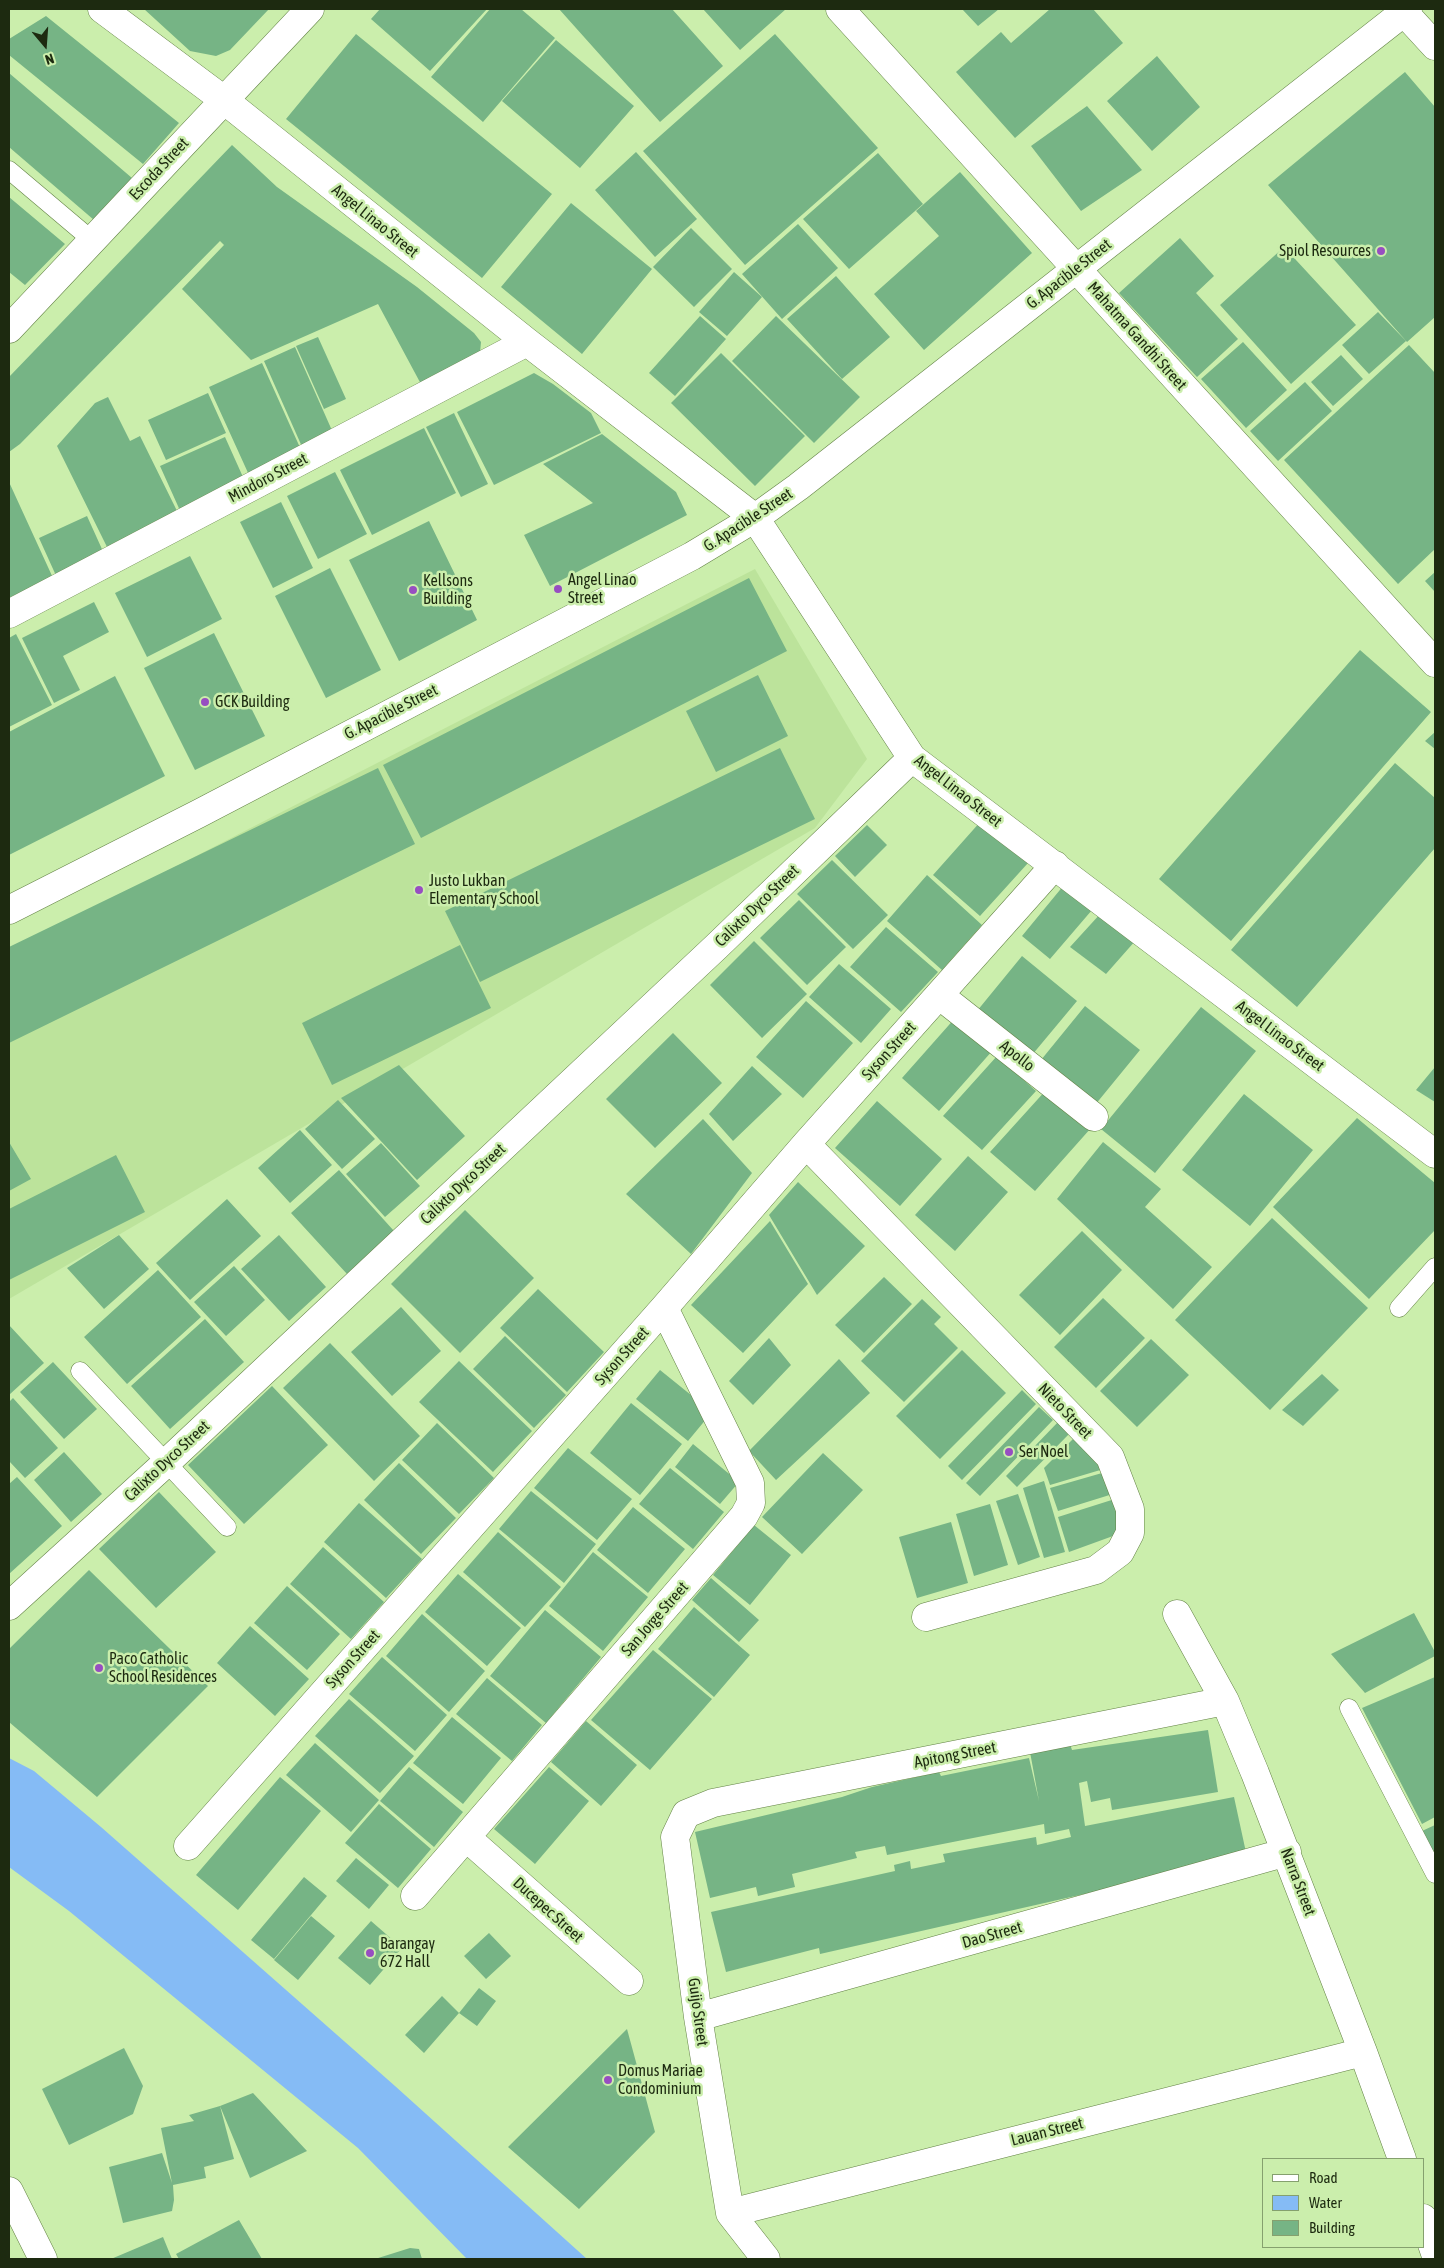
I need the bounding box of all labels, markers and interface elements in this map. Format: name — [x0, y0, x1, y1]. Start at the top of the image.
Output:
north arrow — [20, 20, 70, 70]
text: N — [43, 50, 56, 68]
street label: Escoda Street — [125, 134, 193, 204]
street label: Angel Linao Street — [328, 180, 422, 262]
street label: G. Apacible Street — [1023, 235, 1115, 313]
place label: Spiol Resources — [1279, 241, 1371, 261]
marker: Spiol Resources — [1375, 245, 1387, 257]
street label: Mahatma Gandhi Street — [1083, 278, 1191, 394]
street label: Mindoro Street — [225, 449, 311, 507]
street label: G. Apacible Street — [700, 484, 796, 556]
place label: Angel Linao Street — [568, 570, 636, 608]
place label: Kellsons Building — [423, 571, 473, 609]
marker: Angel Linao Street — [552, 583, 564, 595]
marker: Kellsons Building — [407, 584, 419, 596]
street label: G. Apacible Street — [341, 680, 441, 744]
place label: GCK Building — [215, 692, 290, 712]
marker: GCK Building — [199, 696, 211, 708]
street label: Angel Linao Street — [910, 751, 1006, 831]
street label: Calixto Dyco Street — [711, 861, 803, 951]
place label: Justo Lukban Elementary School — [429, 871, 539, 909]
marker: Justo Lukban Elementary School — [413, 884, 425, 896]
street label: Angel Linao Street — [1232, 997, 1328, 1075]
street label: Syson Street — [858, 1018, 920, 1084]
street label: Apollo — [996, 1036, 1038, 1076]
street label: Calixto Dyco Street — [416, 1140, 510, 1228]
street label: Syson Street — [591, 1323, 653, 1389]
street label: Nieto Street — [1034, 1379, 1096, 1443]
street label: Calixto Dyco Street — [120, 1417, 214, 1505]
place label: Ser Noel — [1019, 1442, 1068, 1462]
marker: Ser Noel — [1003, 1446, 1015, 1458]
street label: San Jorge Street — [618, 1578, 692, 1660]
street label: Syson Street — [322, 1626, 384, 1692]
place label: Paco Catholic School Residences — [109, 1649, 217, 1687]
marker: Paco Catholic School Residences — [93, 1662, 105, 1674]
street label: Apitong Street — [912, 1738, 998, 1772]
street label: Narra Street — [1276, 1846, 1320, 1918]
street label: Ducepec Street — [509, 1873, 587, 1947]
street label: Dao Street — [960, 1917, 1024, 1953]
place label: Barangay 672 Hall — [380, 1934, 435, 1972]
marker: Barangay 672 Hall — [364, 1947, 376, 1959]
street label: Guijo Street — [684, 1977, 712, 2047]
place label: Domus Mariae Condominium — [618, 2061, 703, 2099]
marker: Domus Mariae Condominium — [602, 2074, 614, 2086]
street label: Lauan Street — [1009, 2114, 1085, 2150]
legend — [1262, 2158, 1424, 2248]
text: Road — [1309, 2169, 1338, 2186]
text: Water — [1309, 2194, 1342, 2211]
text: Building — [1309, 2219, 1355, 2236]

